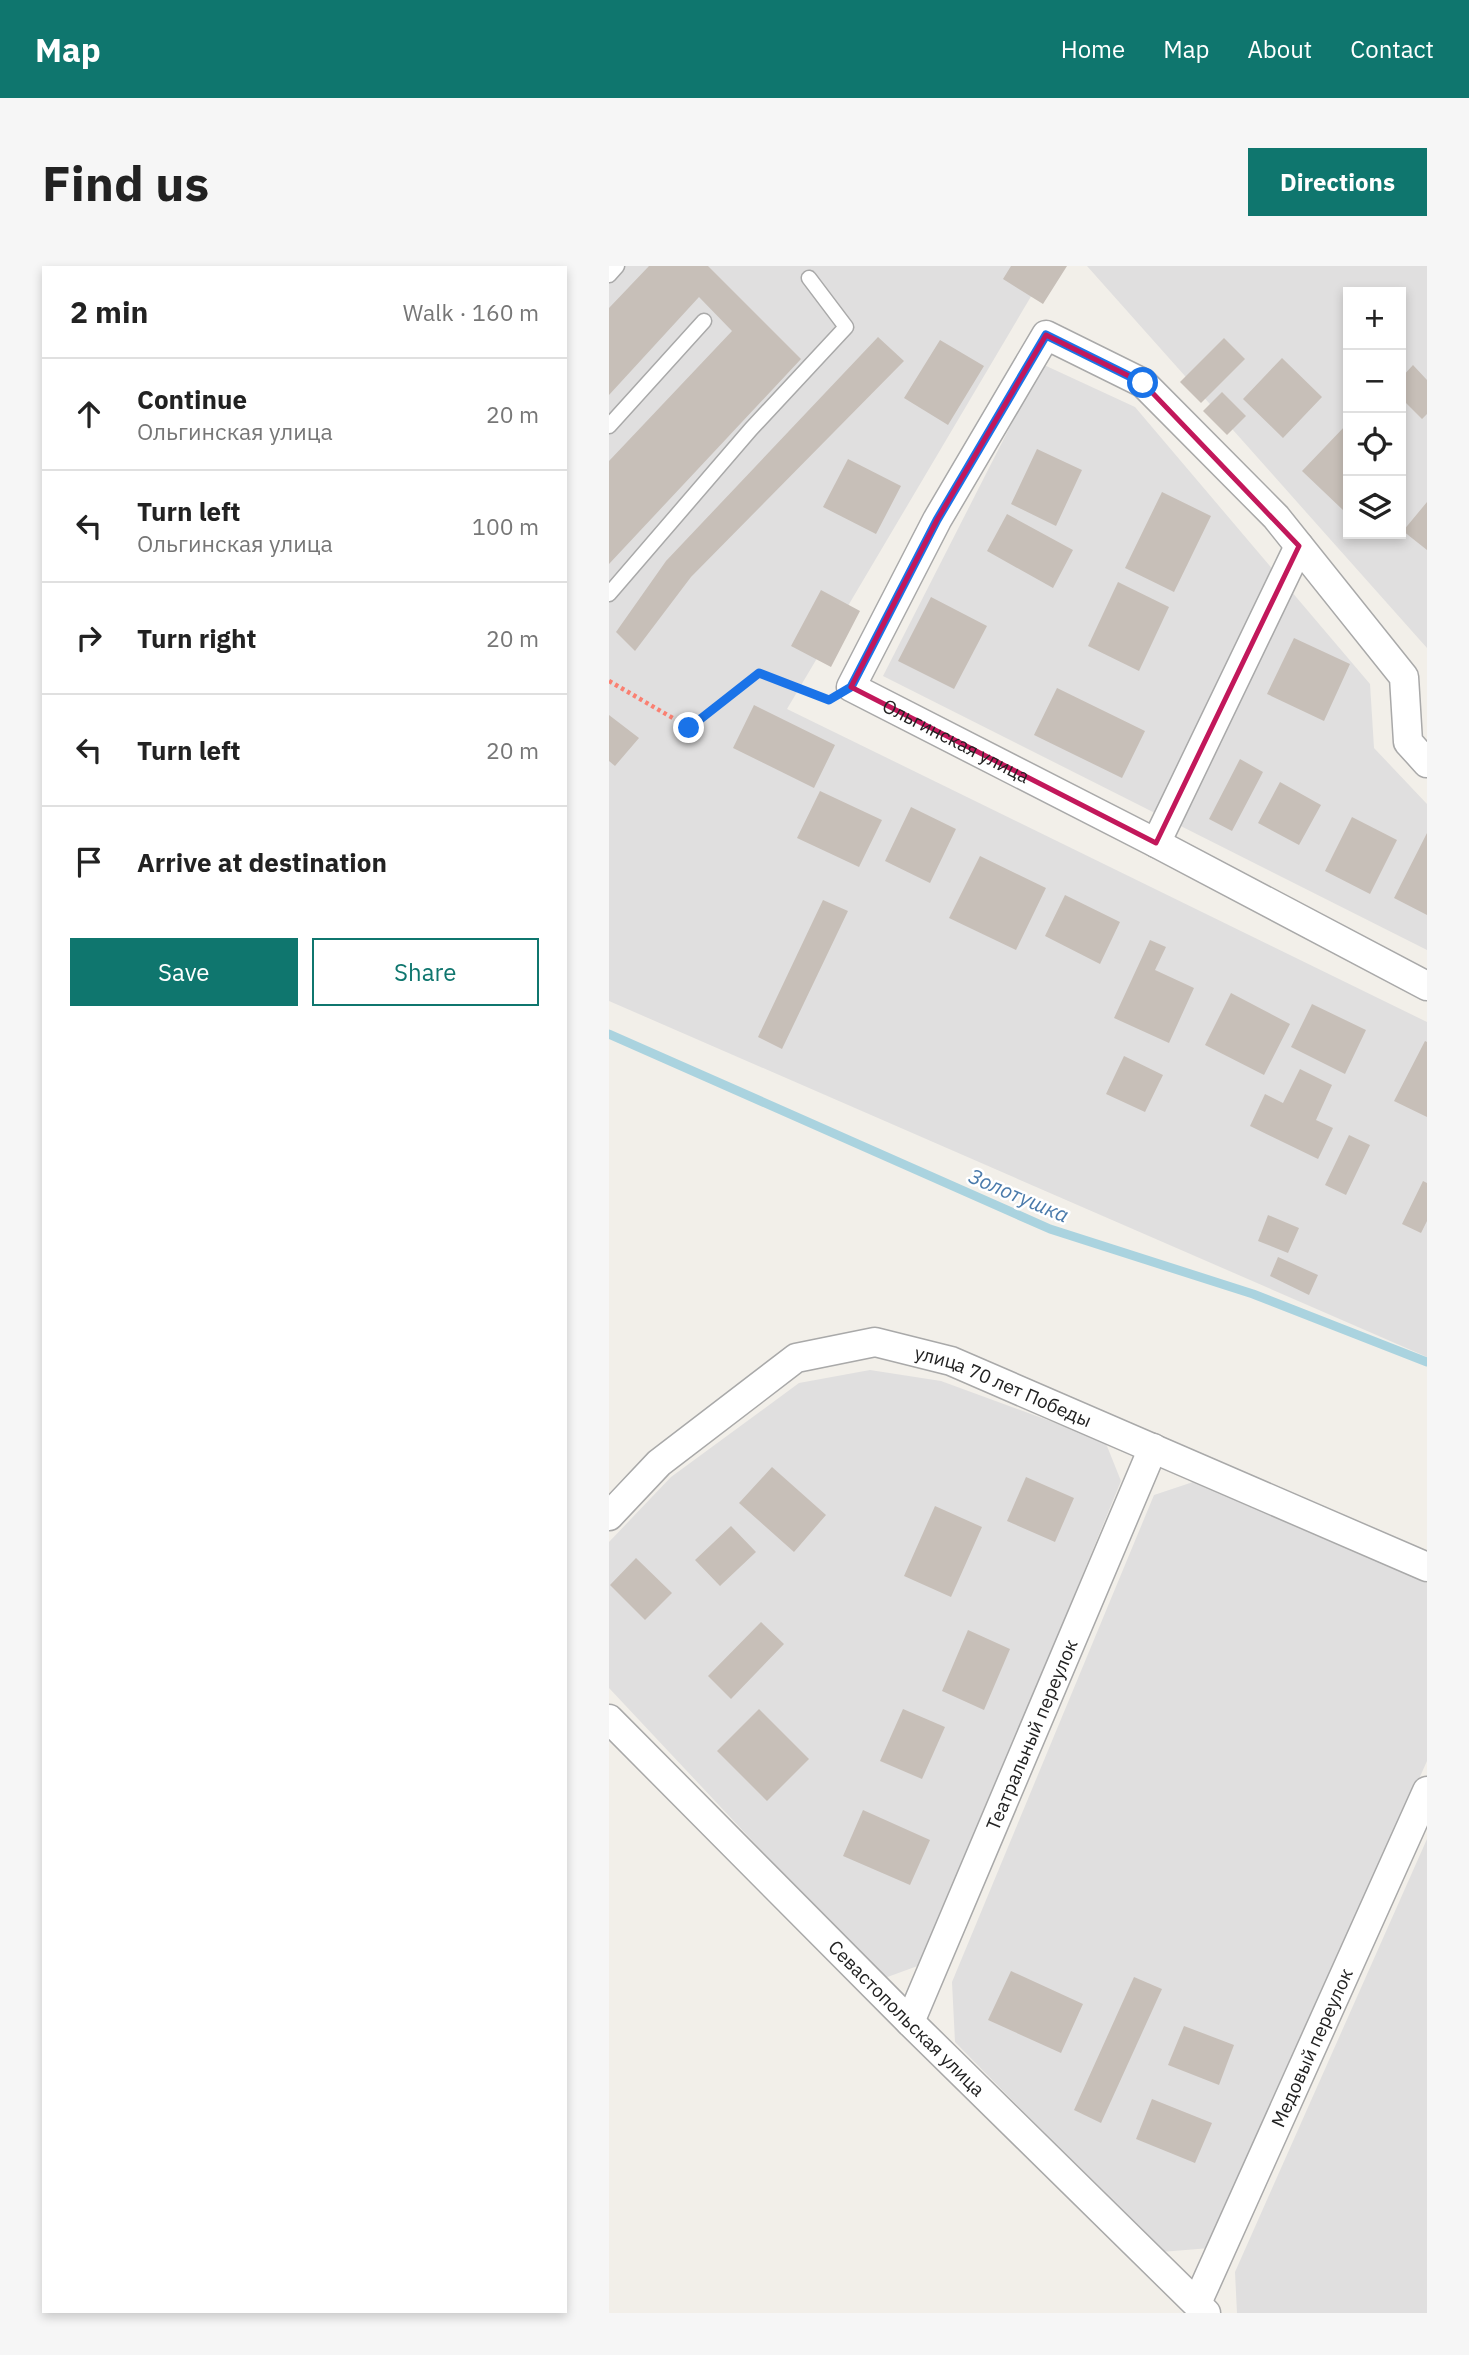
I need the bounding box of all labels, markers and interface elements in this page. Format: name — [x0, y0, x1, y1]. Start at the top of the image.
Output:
text: Map — [35, 28, 101, 71]
text: Home — [1061, 33, 1125, 65]
text: Map — [1163, 33, 1209, 65]
text: About — [1247, 33, 1312, 65]
text: Contact — [1350, 33, 1434, 65]
button: Directions — [1248, 148, 1427, 216]
text: Find us — [42, 151, 209, 214]
map controls — [1343, 287, 1406, 539]
button: + — [1343, 287, 1406, 350]
text: 2 min — [70, 292, 148, 331]
text: Walk · 160 m — [403, 297, 539, 327]
button: − — [1343, 350, 1406, 413]
route start — [1127, 367, 1158, 398]
text: Continue — [137, 382, 247, 416]
icon: ahead — [70, 395, 108, 433]
text: 20 m — [486, 399, 539, 429]
button: locate — [1343, 413, 1406, 476]
text: Ольгинская улица — [137, 416, 333, 446]
button: layers — [1343, 476, 1406, 539]
text: Turn left — [137, 494, 240, 528]
icon: left — [70, 507, 108, 545]
text: 100 m — [472, 511, 539, 541]
text: Ольгинская улица — [137, 528, 333, 558]
icon: right — [70, 619, 108, 657]
text: Turn right — [137, 621, 256, 655]
text: 20 m — [486, 623, 539, 653]
street label: Ольгинская улица — [879, 693, 1034, 788]
route end — [673, 712, 704, 743]
icon: left — [70, 731, 108, 769]
text: Turn left — [137, 733, 240, 767]
text: 20 m — [486, 735, 539, 765]
icon: arrive — [70, 843, 108, 881]
text: Arrive at destination — [137, 845, 387, 879]
button: Save — [70, 938, 298, 1006]
button: Share — [312, 938, 539, 1006]
water label: Золотушка — [965, 1161, 1073, 1229]
street label: улица 70 лет Победы — [912, 1340, 1095, 1432]
street label: Театральный переулок — [981, 1636, 1083, 1834]
street label: Севастопольская улица — [823, 1935, 990, 2101]
street label: Медовый переулок — [1266, 1964, 1358, 2131]

